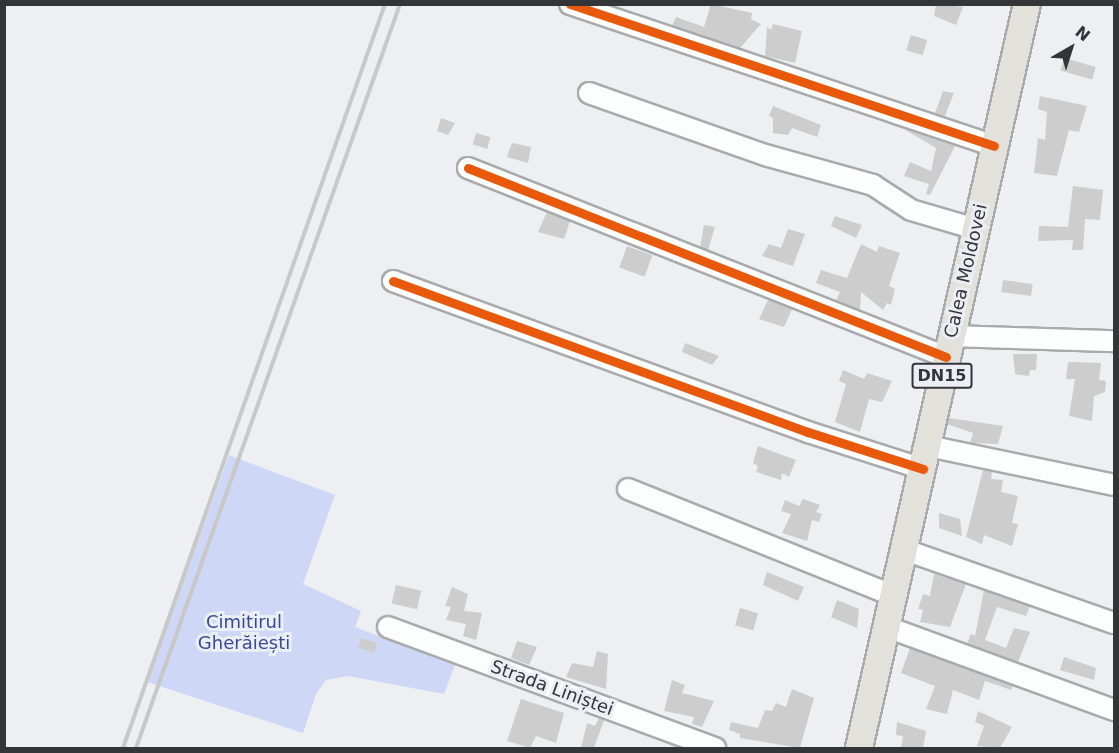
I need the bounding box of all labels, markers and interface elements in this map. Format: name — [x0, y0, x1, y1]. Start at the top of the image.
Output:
north arrow — [1041, 18, 1101, 78]
text: N — [1071, 22, 1094, 45]
street label: Calea Moldovei — [940, 202, 992, 340]
road number: DN15 — [910, 363, 974, 389]
park label: Cimitirul Gherăiești — [198, 612, 290, 654]
street label: Strada Liniștei — [488, 656, 616, 720]

